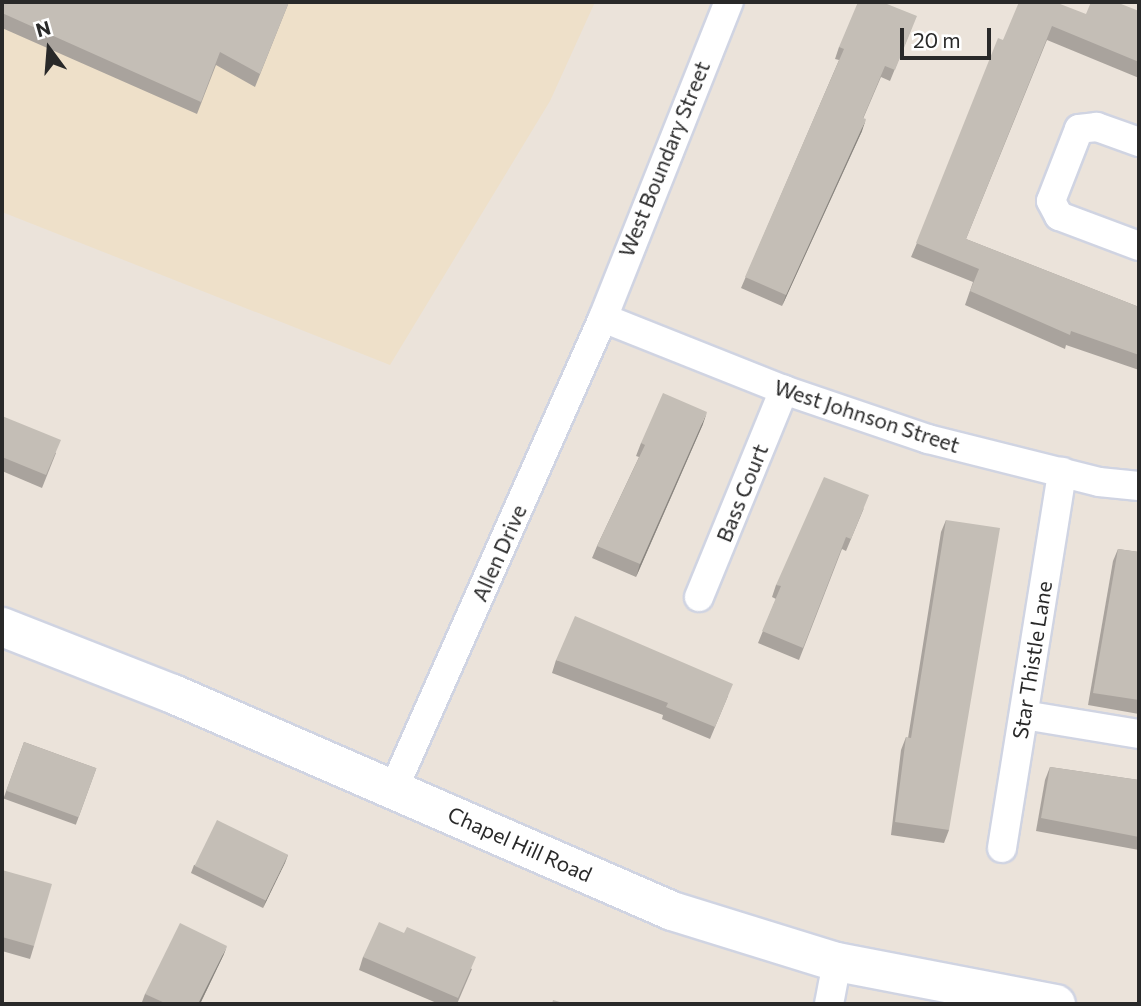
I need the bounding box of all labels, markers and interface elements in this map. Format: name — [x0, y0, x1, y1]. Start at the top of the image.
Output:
north arrow — [14, 14, 84, 84]
scale bar — [903, 14, 994, 58]
text: N — [33, 15, 53, 41]
text: 20 m — [913, 27, 961, 52]
street label: West Boundary Street — [613, 57, 715, 261]
street label: West Johnson Street — [771, 374, 963, 458]
street label: Bass Court — [711, 440, 773, 546]
street label: Allen Drive — [467, 501, 531, 605]
street label: Star Thistle Lane — [1007, 579, 1057, 741]
street label: Chapel Hill Road — [444, 801, 596, 887]

